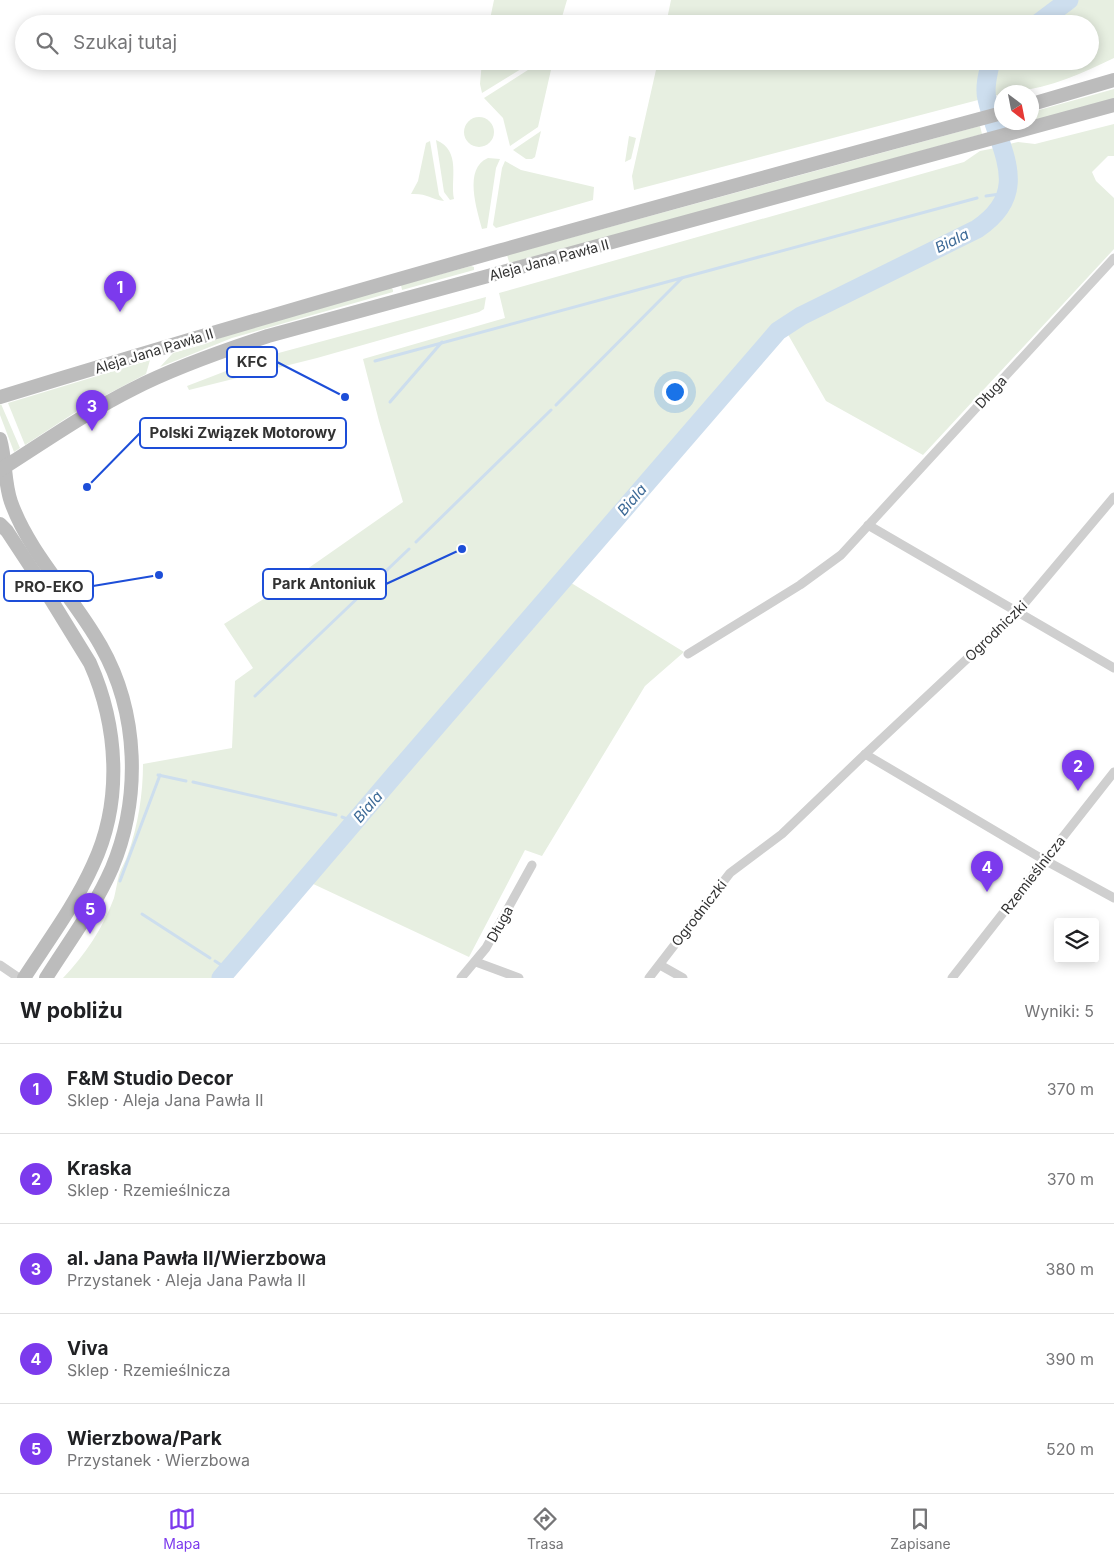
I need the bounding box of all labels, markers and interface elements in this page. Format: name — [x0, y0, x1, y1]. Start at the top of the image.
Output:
search box — [15, 15, 1099, 70]
icon: search — [33, 29, 61, 57]
text: Szukaj tutaj — [73, 31, 177, 54]
north arrow — [994, 85, 1039, 130]
water label: Biala — [932, 224, 972, 257]
street label: Aleja Jana Pawła II — [487, 235, 611, 284]
pin: 1 — [104, 271, 136, 312]
street label: Aleja Jana Pawła II — [92, 324, 215, 377]
callout: KFC — [227, 347, 277, 377]
text: KFC — [237, 352, 267, 371]
street label: Długa — [971, 372, 1010, 411]
your location — [662, 379, 688, 405]
pin: 3 — [76, 390, 108, 431]
callout: Polski Związek Motorowy — [140, 418, 346, 448]
text: Polski Związek Motorowy — [150, 423, 336, 442]
water label: Biala — [613, 480, 650, 519]
callout: Park Antoniuk — [263, 569, 386, 599]
callout: PRO-EKO — [4, 571, 93, 601]
text: Park Antoniuk — [272, 574, 376, 593]
text: PRO-EKO — [14, 577, 84, 596]
street label: Ogrodniczki — [961, 597, 1030, 664]
pin: 2 — [1062, 750, 1094, 791]
water label: Biala — [349, 787, 386, 826]
street label: Rzemieślnicza — [997, 832, 1068, 917]
pin: 4 — [971, 851, 1003, 892]
street label: Ogrodniczki — [667, 876, 730, 949]
pin: 5 — [74, 893, 106, 934]
street label: Długa — [483, 903, 516, 945]
map controls — [1054, 918, 1099, 963]
button: layers — [1054, 918, 1099, 963]
text: W pobliżu — [20, 998, 123, 1023]
text: Wyniki: 5 — [1024, 1001, 1094, 1021]
text: F&M Studio Decor — [67, 1067, 233, 1090]
text: 1 — [33, 1079, 39, 1099]
text: 370 m — [1047, 1079, 1094, 1099]
text: Sklep · Aleja Jana Pawła II — [67, 1090, 264, 1110]
text: Kraska — [67, 1157, 132, 1180]
text: 2 — [31, 1169, 41, 1189]
text: 370 m — [1047, 1169, 1094, 1189]
text: Sklep · Rzemieślnicza — [67, 1180, 230, 1200]
text: al. Jana Pawła II/Wierzbowa — [67, 1247, 326, 1270]
text: 3 — [31, 1259, 41, 1279]
text: 380 m — [1046, 1259, 1094, 1279]
text: Przystanek · Aleja Jana Pawła II — [67, 1270, 306, 1290]
text: Viva — [67, 1337, 109, 1360]
text: 4 — [31, 1349, 41, 1369]
text: 390 m — [1046, 1349, 1094, 1369]
text: Sklep · Rzemieślnicza — [67, 1360, 230, 1380]
text: Wierzbowa/Park — [67, 1427, 222, 1450]
text: 5 — [31, 1439, 41, 1459]
text: 520 m — [1046, 1439, 1094, 1459]
text: Przystanek · Wierzbowa — [67, 1450, 250, 1470]
tab: Mapa — [163, 1505, 200, 1552]
tab: Trasa — [527, 1505, 564, 1552]
tab: Zapisane — [890, 1505, 951, 1552]

